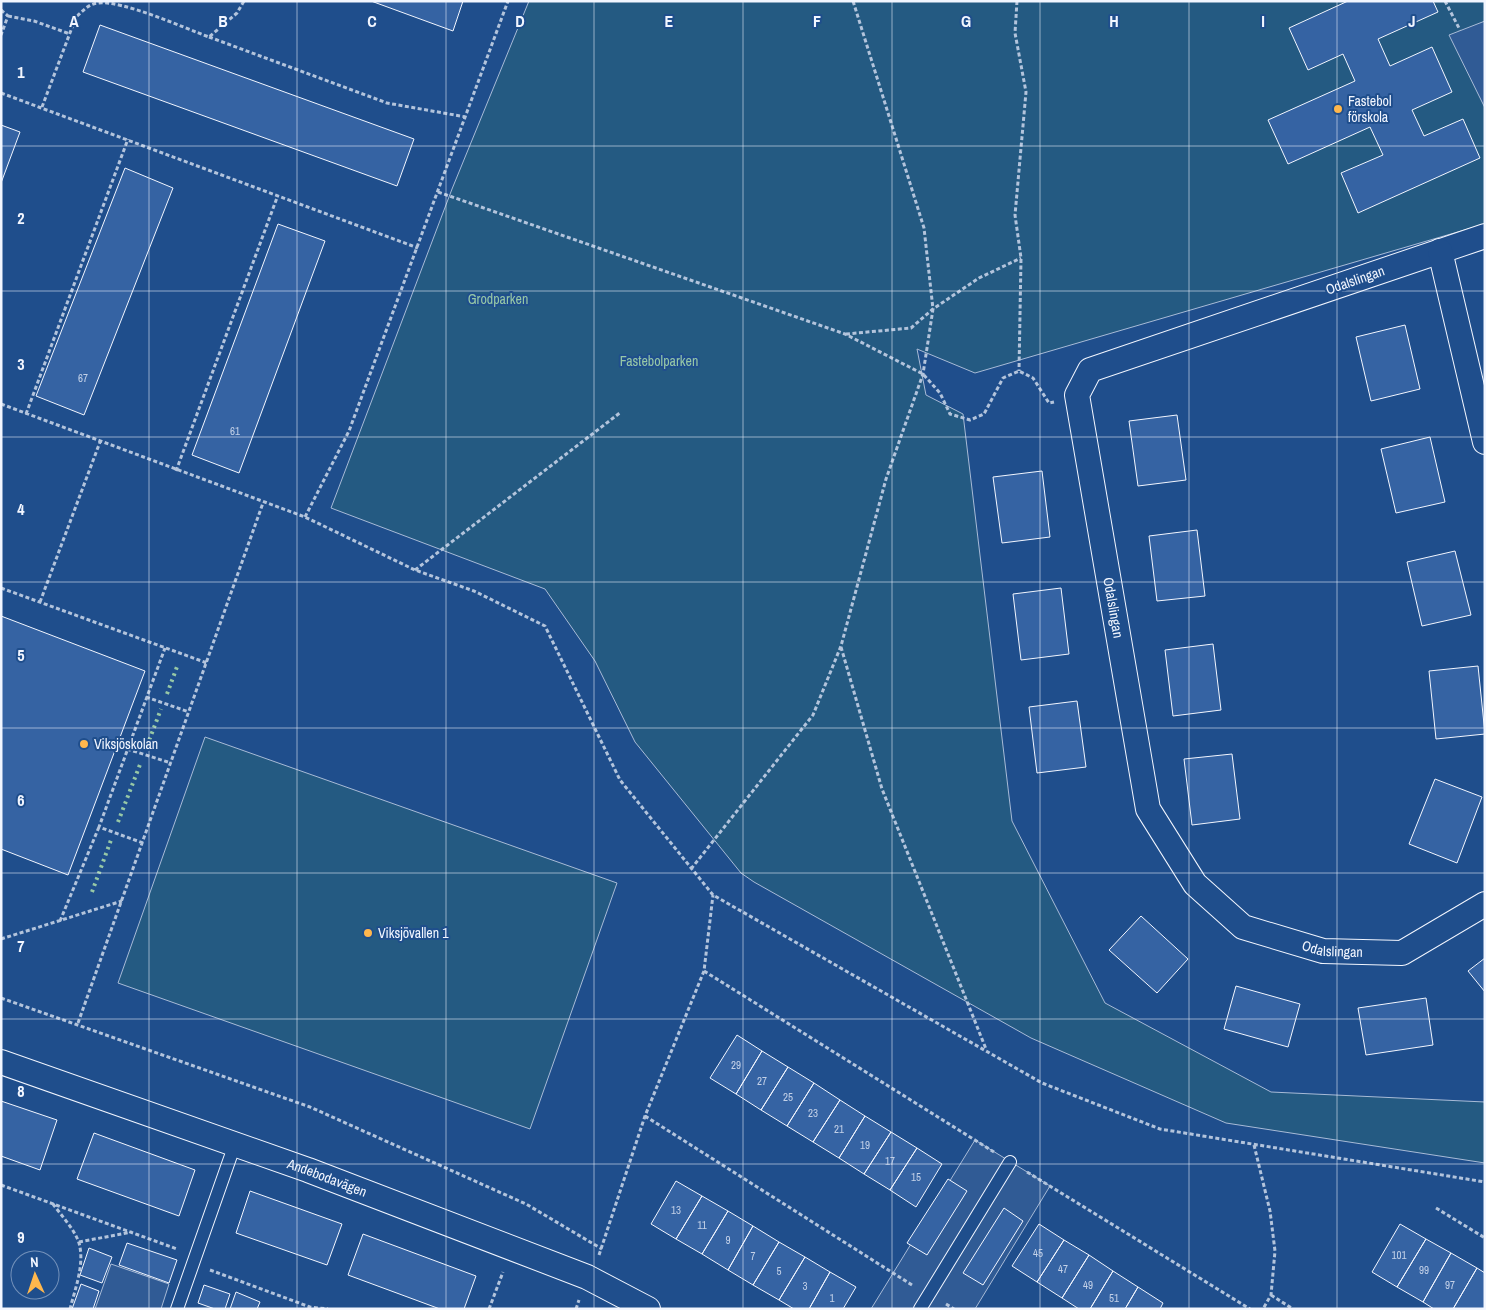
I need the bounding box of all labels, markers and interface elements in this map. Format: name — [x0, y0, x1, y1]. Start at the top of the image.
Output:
text: A — [69, 10, 79, 32]
text: B — [218, 10, 228, 32]
text: C — [367, 10, 377, 32]
text: D — [515, 10, 525, 32]
text: E — [665, 10, 674, 32]
text: F — [813, 10, 821, 32]
text: G — [961, 10, 971, 32]
text: H — [1109, 10, 1119, 32]
text: I — [1261, 10, 1265, 32]
text: J — [1408, 10, 1416, 32]
text: 1 — [17, 61, 25, 83]
place label: Fastebol förskola — [1348, 92, 1391, 126]
marker: Fastebol förskola — [1332, 103, 1344, 115]
text: 2 — [17, 207, 25, 229]
street label: Odalslingan — [1323, 262, 1387, 298]
park label: Grodparken — [468, 290, 528, 308]
park label: Fastebolparken — [620, 352, 698, 370]
text: 3 — [17, 353, 25, 375]
house number: 67 — [78, 371, 88, 385]
house number: 61 — [230, 424, 240, 438]
text: 4 — [17, 498, 25, 520]
street label: Odalslingan — [1099, 576, 1128, 639]
text: 5 — [17, 644, 25, 666]
place label: Viksjöskolan — [94, 735, 158, 753]
marker: Viksjöskolan — [78, 738, 90, 750]
text: 6 — [17, 789, 25, 811]
place label: Viksjövallen 1 — [378, 924, 449, 942]
marker: Viksjövallen 1 — [362, 927, 374, 939]
text: 7 — [17, 935, 25, 957]
street label: Odalslingan — [1300, 936, 1363, 961]
house number: 29 — [731, 1058, 741, 1072]
house number: 27 — [757, 1074, 767, 1088]
text: 8 — [17, 1080, 25, 1102]
house number: 25 — [783, 1090, 793, 1104]
house number: 23 — [808, 1106, 818, 1120]
house number: 21 — [834, 1122, 844, 1136]
house number: 19 — [860, 1138, 870, 1152]
street label: Andebodavägen — [284, 1154, 370, 1201]
house number: 17 — [885, 1154, 895, 1168]
house number: 15 — [911, 1170, 921, 1184]
house number: 13 — [671, 1203, 681, 1217]
house number: 11 — [697, 1218, 707, 1232]
text: 9 — [17, 1226, 25, 1248]
house number: 9 — [725, 1233, 731, 1247]
house number: 45 — [1033, 1246, 1043, 1260]
house number: 101 — [1391, 1248, 1407, 1262]
house number: 7 — [750, 1249, 756, 1263]
north arrow — [10, 1250, 60, 1300]
text: N — [30, 1253, 39, 1271]
house number: 47 — [1058, 1262, 1068, 1276]
house number: 99 — [1419, 1263, 1429, 1277]
house number: 5 — [776, 1264, 782, 1278]
house number: 49 — [1083, 1278, 1093, 1292]
house number: 97 — [1445, 1278, 1455, 1292]
house number: 3 — [802, 1279, 808, 1293]
house number: 1 — [829, 1291, 835, 1305]
house number: 51 — [1109, 1291, 1119, 1305]

